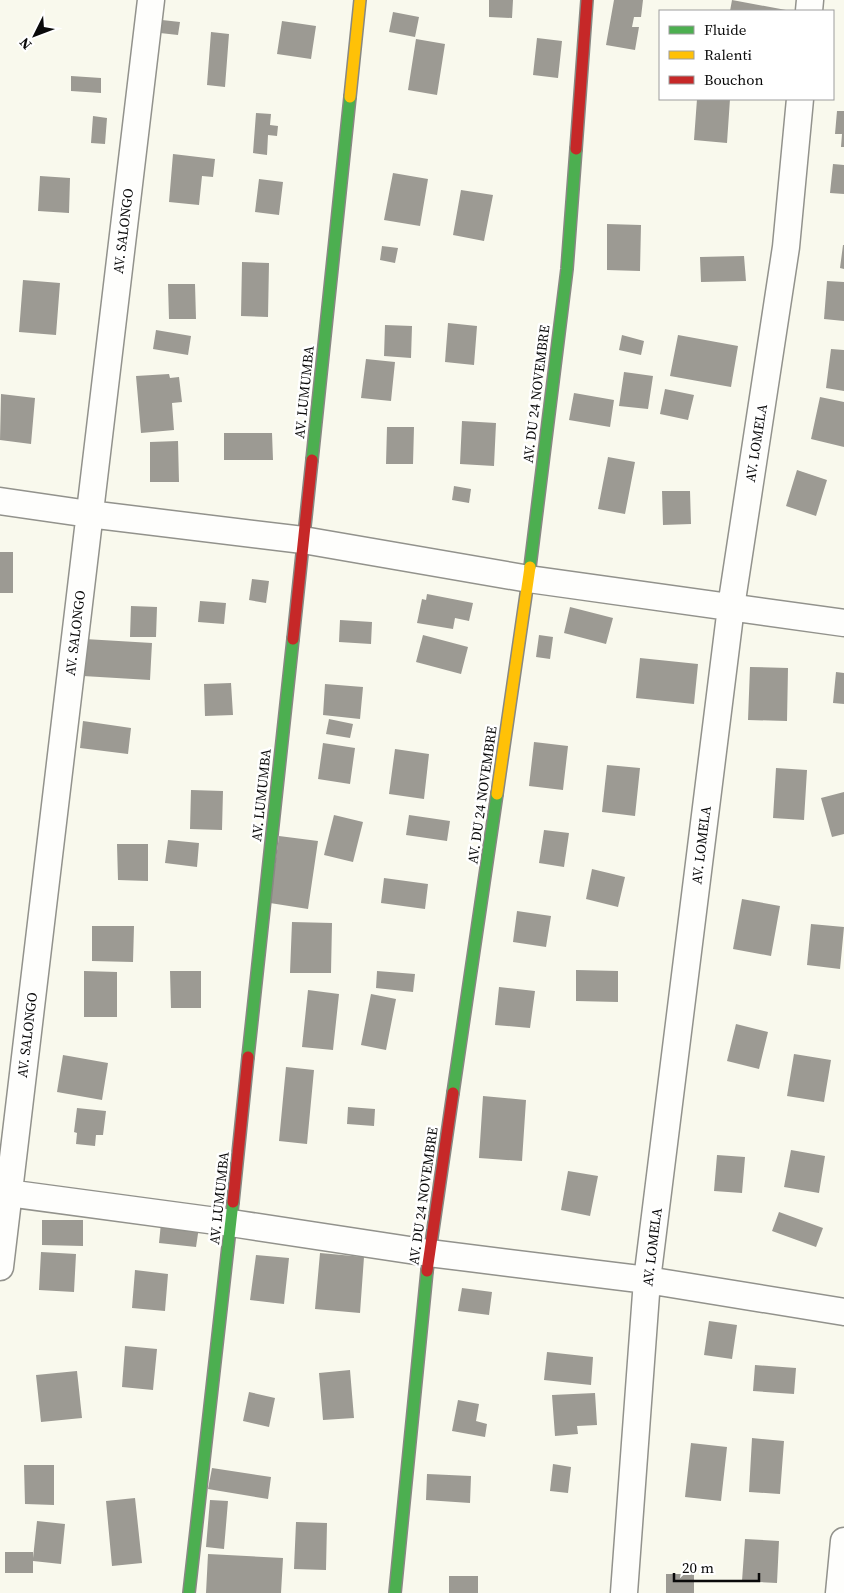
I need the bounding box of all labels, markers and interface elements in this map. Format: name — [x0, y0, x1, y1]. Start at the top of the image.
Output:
north arrow — [10, 10, 60, 60]
legend — [659, 10, 834, 100]
text: Fluide — [704, 19, 747, 40]
text: N — [14, 33, 36, 54]
text: Ralenti — [704, 44, 752, 65]
text: Bouchon — [704, 69, 764, 90]
street label: AV. SALONGO — [108, 187, 138, 275]
street label: AV. DU 24 NOVEMBRE — [518, 324, 554, 464]
street label: AV. LUMUMBA — [289, 344, 319, 439]
street label: AV. LOMELA — [740, 402, 772, 484]
street label: AV. SALONGO — [60, 589, 90, 677]
street label: AV. DU 24 NOVEMBRE — [462, 725, 502, 865]
street label: AV. LUMUMBA — [246, 747, 276, 842]
street label: AV. LOMELA — [686, 804, 716, 885]
street label: AV. SALONGO — [12, 991, 42, 1079]
street label: AV. DU 24 NOVEMBRE — [403, 1126, 443, 1266]
street label: AV. LUMUMBA — [204, 1150, 234, 1245]
street label: AV. LOMELA — [637, 1206, 667, 1287]
scale bar — [674, 1550, 759, 1582]
text: 20 m — [682, 1557, 714, 1578]

